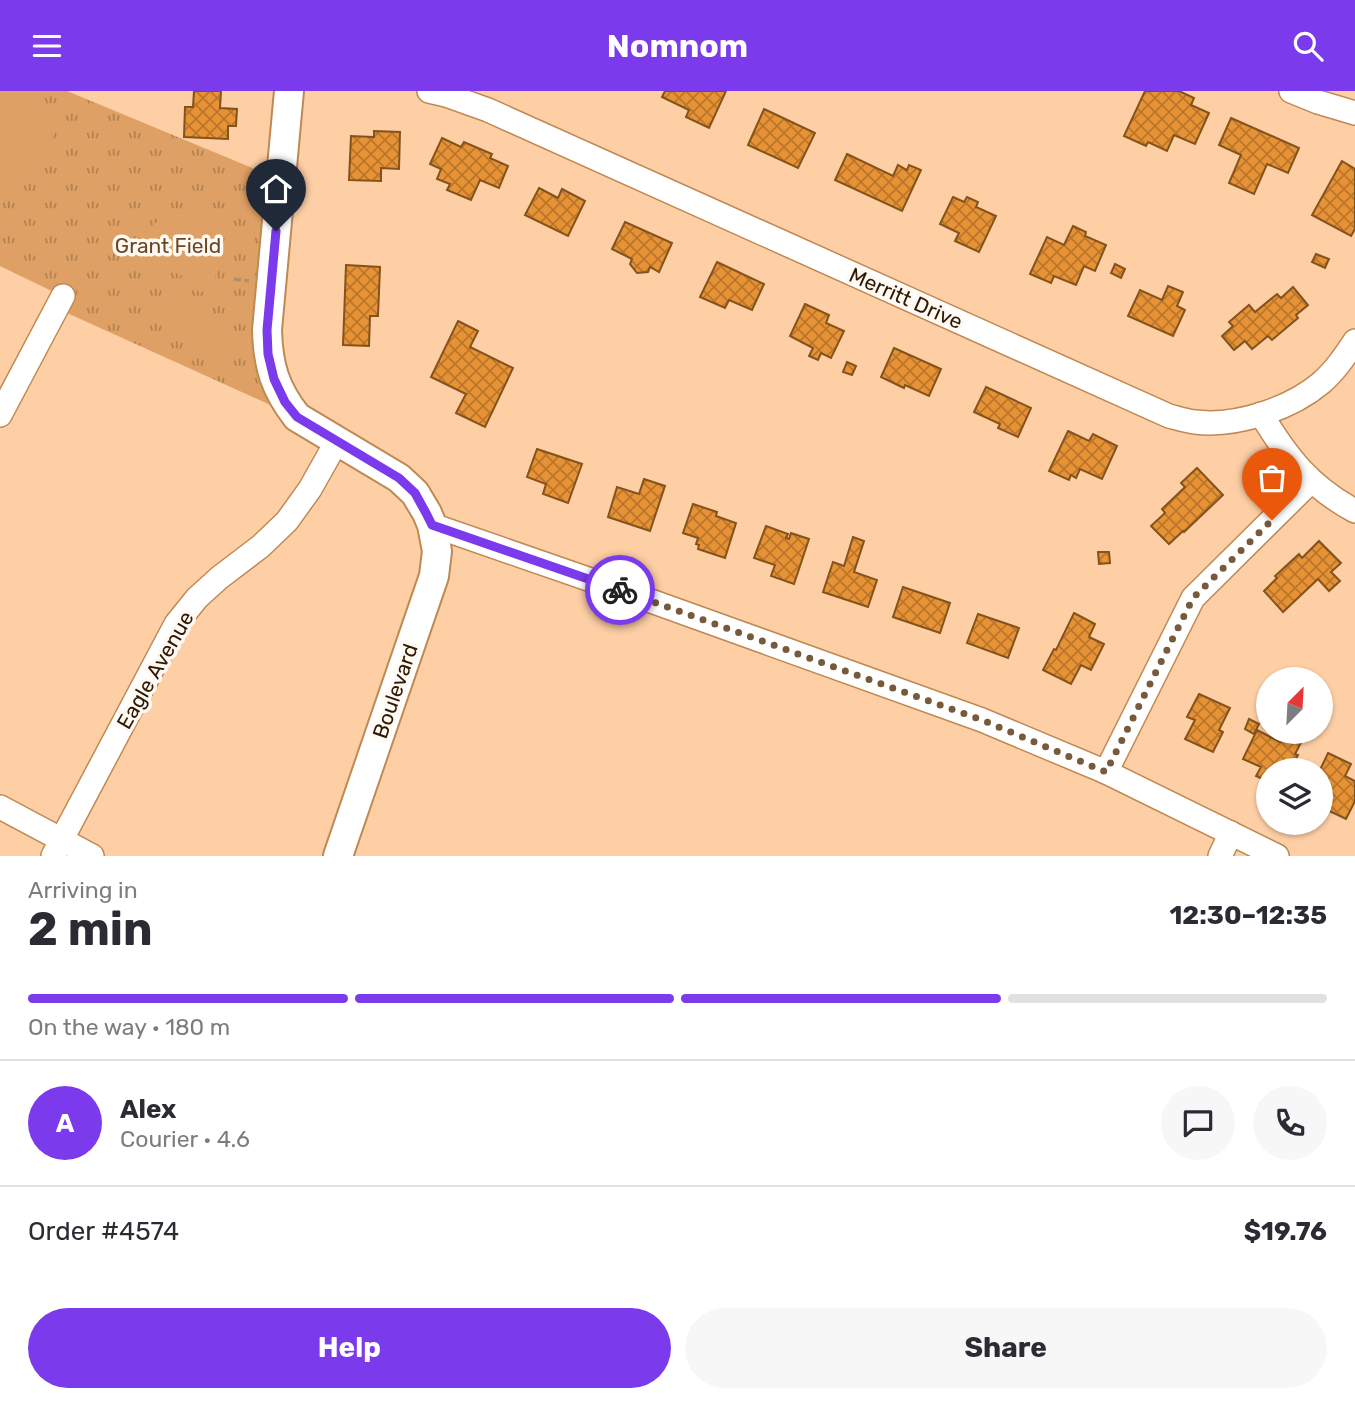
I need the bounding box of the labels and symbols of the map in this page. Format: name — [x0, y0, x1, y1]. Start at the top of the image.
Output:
pin — [246, 159, 306, 231]
park label: Grant Field — [115, 233, 221, 258]
street label: Merritt Drive — [845, 262, 967, 334]
pin — [1242, 448, 1302, 520]
courier — [585, 555, 655, 625]
street label: Eagle Avenue — [111, 607, 199, 733]
street label: Boulevard — [367, 640, 423, 742]
north arrow — [1256, 667, 1334, 744]

